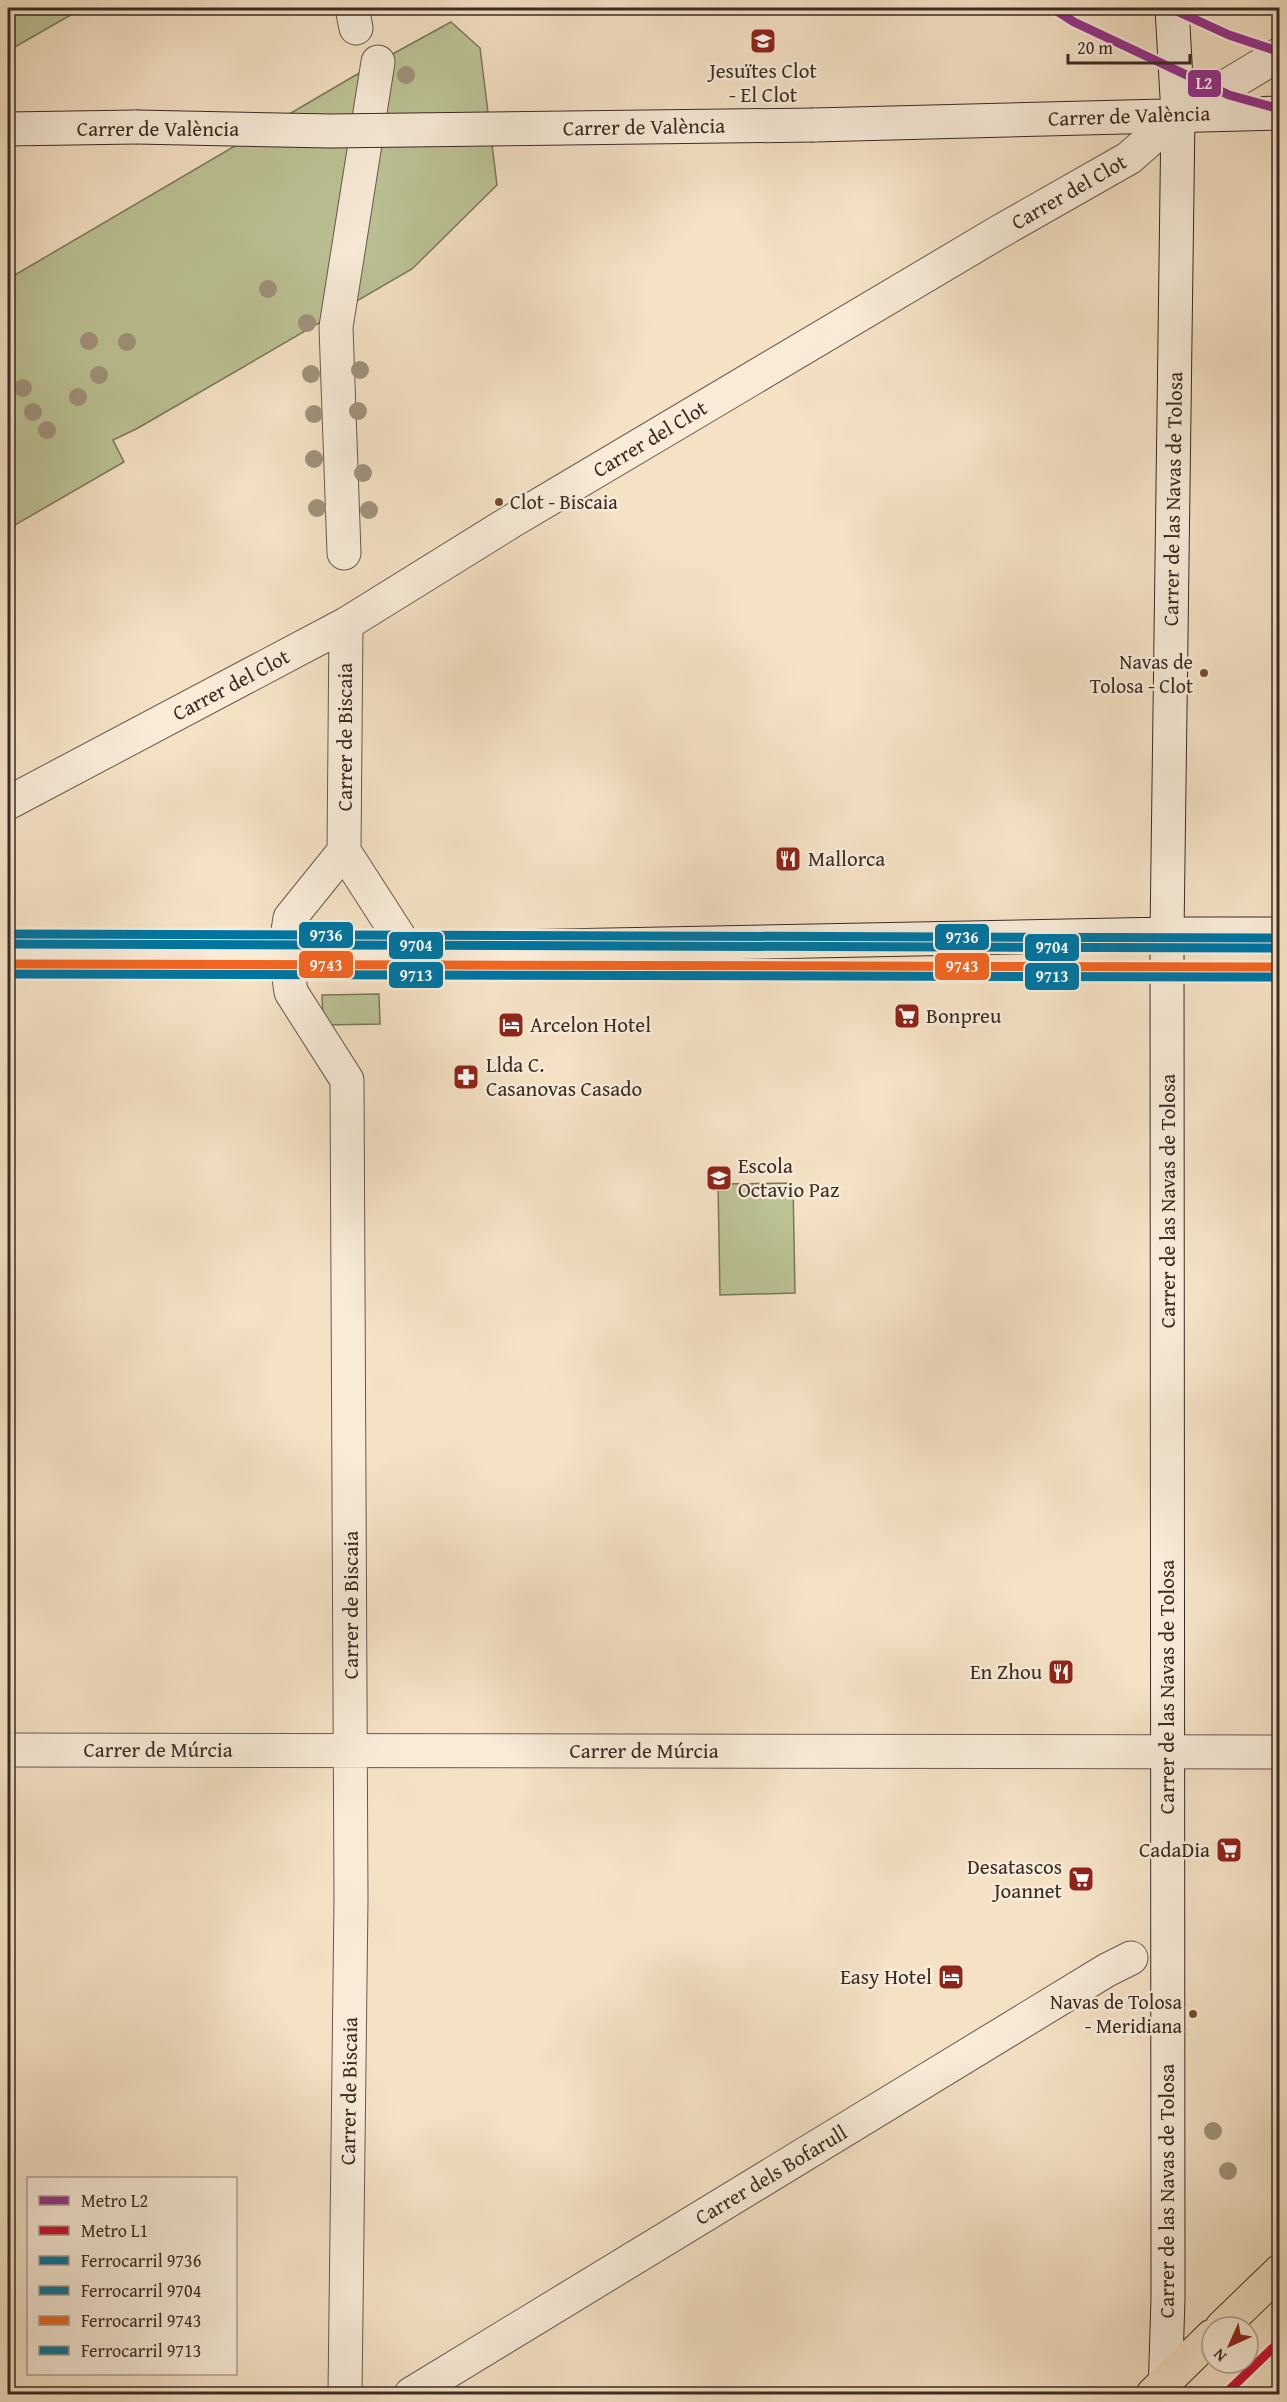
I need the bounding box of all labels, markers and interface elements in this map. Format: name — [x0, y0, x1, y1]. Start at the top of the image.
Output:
school or university icon: Jesuïtes Clot - El Clot — [748, 26, 778, 56]
scale bar — [1068, 27, 1190, 65]
text: 20 m — [1077, 34, 1113, 61]
place label: Jesuïtes Clot - El Clot — [706, 55, 817, 110]
line badge: L2 — [1187, 69, 1222, 98]
text: L2 — [1196, 71, 1212, 95]
street label: Carrer de València — [1047, 97, 1211, 134]
street label: Carrer de València — [563, 110, 725, 143]
street label: Carrer de València — [77, 113, 239, 144]
street label: Carrer del Clot — [1005, 146, 1133, 237]
street label: Carrer de las Navas de Tolosa — [1155, 371, 1190, 626]
street label: Carrer del Clot — [587, 392, 713, 485]
place label: Clot - Biscaia — [510, 487, 618, 516]
marker: Clot - Biscaia — [493, 496, 505, 508]
street label: Carrer del Clot — [167, 640, 295, 728]
place label: Navas de Tolosa - Clot — [1090, 647, 1193, 700]
street label: Carrer de Biscaia — [329, 663, 360, 811]
marker: Navas de Tolosa - Clot — [1198, 667, 1210, 679]
place label: Mallorca — [808, 843, 885, 874]
restaurant icon: Mallorca — [773, 844, 803, 874]
line badge: 9736 — [298, 921, 354, 949]
text: 9736 — [309, 923, 343, 947]
line badge: 9736 — [934, 923, 990, 951]
text: 9736 — [945, 925, 979, 949]
line badge: 9704 — [388, 931, 444, 960]
text: 9704 — [399, 933, 433, 957]
line badge: 9704 — [1024, 933, 1080, 962]
text: 9704 — [1035, 935, 1069, 959]
line badge: 9743 — [298, 950, 354, 979]
line badge: 9743 — [934, 952, 990, 981]
text: 9743 — [309, 953, 343, 977]
text: 9743 — [945, 954, 979, 978]
line badge: 9713 — [388, 961, 444, 989]
line badge: 9713 — [1024, 962, 1080, 991]
text: 9713 — [399, 963, 433, 987]
text: 9713 — [1035, 964, 1069, 988]
place label: Bonpreu — [926, 1000, 1002, 1031]
supermarket icon: Bonpreu — [892, 1001, 922, 1031]
place label: Arcelon Hotel — [530, 1009, 651, 1040]
hotel icon: Arcelon Hotel — [496, 1010, 526, 1040]
place label: Llda C. Casanovas Casado — [486, 1049, 642, 1104]
pharmacy icon: Llda C. Casanovas Casado — [451, 1062, 481, 1092]
street label: Carrer de las Navas de Tolosa — [1152, 1074, 1183, 1328]
place label: Escola Octavio Paz — [738, 1150, 839, 1205]
school or university icon: Escola Octavio Paz — [704, 1163, 734, 1193]
street label: Carrer de Biscaia — [335, 1531, 366, 1679]
street label: Carrer de las Navas de Tolosa — [1151, 1560, 1182, 1814]
place label: En Zhou — [970, 1656, 1043, 1687]
restaurant icon: En Zhou — [1046, 1657, 1076, 1687]
street label: Carrer de Múrcia — [83, 1734, 233, 1765]
street label: Carrer de Múrcia — [569, 1735, 719, 1766]
place label: CadaDia — [1139, 1834, 1210, 1865]
supermarket icon: CadaDia — [1214, 1835, 1244, 1865]
place label: Desatascos Joannet — [967, 1851, 1063, 1906]
supermarket icon: Desatascos Joannet — [1066, 1864, 1096, 1894]
place label: Easy Hotel — [840, 1961, 932, 1992]
hotel icon: Easy Hotel — [936, 1962, 966, 1992]
place label: Navas de Tolosa - Meridiana — [1050, 1987, 1183, 2040]
marker: Navas de Tolosa - Meridiana — [1187, 2008, 1199, 2020]
street label: Carrer de Biscaia — [332, 2016, 365, 2165]
street label: Carrer de las Navas de Tolosa — [1151, 2064, 1182, 2318]
street label: Carrer dels Bofarull — [689, 2117, 853, 2232]
legend — [27, 2177, 237, 2375]
text: Metro L2 — [81, 2187, 148, 2214]
text: Metro L1 — [81, 2217, 148, 2244]
text: Ferrocarril 9736 — [81, 2247, 201, 2274]
text: Ferrocarril 9704 — [81, 2277, 201, 2304]
text: Ferrocarril 9743 — [81, 2307, 201, 2334]
north arrow — [1200, 2315, 1260, 2375]
text: Ferrocarril 9713 — [81, 2337, 201, 2364]
text: N — [1207, 2343, 1232, 2368]

